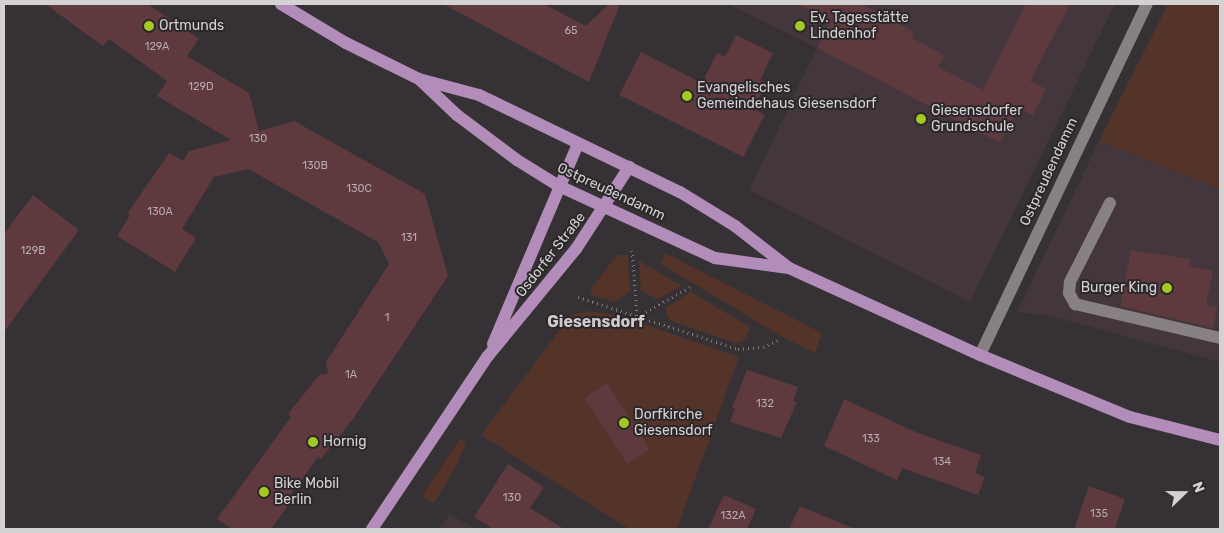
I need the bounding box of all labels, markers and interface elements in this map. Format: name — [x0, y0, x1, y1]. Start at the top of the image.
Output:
place label: Ev. Tagesstätte Lindenhof — [810, 10, 909, 42]
place label: Ortmunds — [159, 18, 224, 34]
marker: Ortmunds — [143, 20, 155, 32]
marker: Ev. Tagesstätte Lindenhof — [794, 20, 806, 32]
house number: 65 — [564, 24, 578, 38]
house number: 129A — [145, 40, 169, 54]
house number: 129D — [188, 80, 214, 94]
place label: Evangelisches Gemeindehaus Giesensdorf — [697, 80, 876, 112]
marker: Evangelisches Gemeindehaus Giesensdorf — [681, 90, 693, 102]
place label: Giesensdorfer Grundschule — [931, 103, 1022, 136]
marker: Giesensdorfer Grundschule — [915, 113, 927, 125]
street label: Ostpreußendamm — [1017, 115, 1081, 229]
house number: 130 — [249, 132, 267, 146]
house number: 130B — [302, 159, 328, 173]
street label: Ostpreußendamm — [554, 160, 668, 224]
house number: 130C — [346, 182, 372, 196]
house number: 130A — [147, 205, 173, 219]
street label: Osdorfer Straße — [513, 209, 589, 301]
house number: 131 — [401, 231, 417, 245]
house number: 129B — [20, 244, 46, 258]
place label: Burger King — [1080, 280, 1157, 296]
marker: Burger King — [1161, 282, 1173, 294]
house number: 1 — [385, 311, 389, 325]
district label: Giesensdorf — [547, 312, 645, 332]
house number: 1A — [345, 368, 357, 382]
house number: 132 — [756, 397, 774, 411]
place label: Dorfkirche Giesensdorf — [634, 407, 712, 440]
marker: Dorfkirche Giesensdorf — [618, 417, 630, 429]
house number: 133 — [862, 432, 880, 446]
place label: Hornig — [323, 434, 367, 450]
marker: Hornig — [307, 436, 319, 448]
house number: 134 — [933, 455, 951, 469]
north arrow — [1159, 468, 1209, 518]
place label: Bike Mobil Berlin — [274, 476, 339, 508]
text: N — [1189, 479, 1208, 495]
marker: Bike Mobil Berlin — [258, 486, 270, 498]
house number: 130 — [503, 491, 521, 505]
house number: 135 — [1090, 507, 1108, 521]
house number: 132A — [720, 509, 746, 523]

